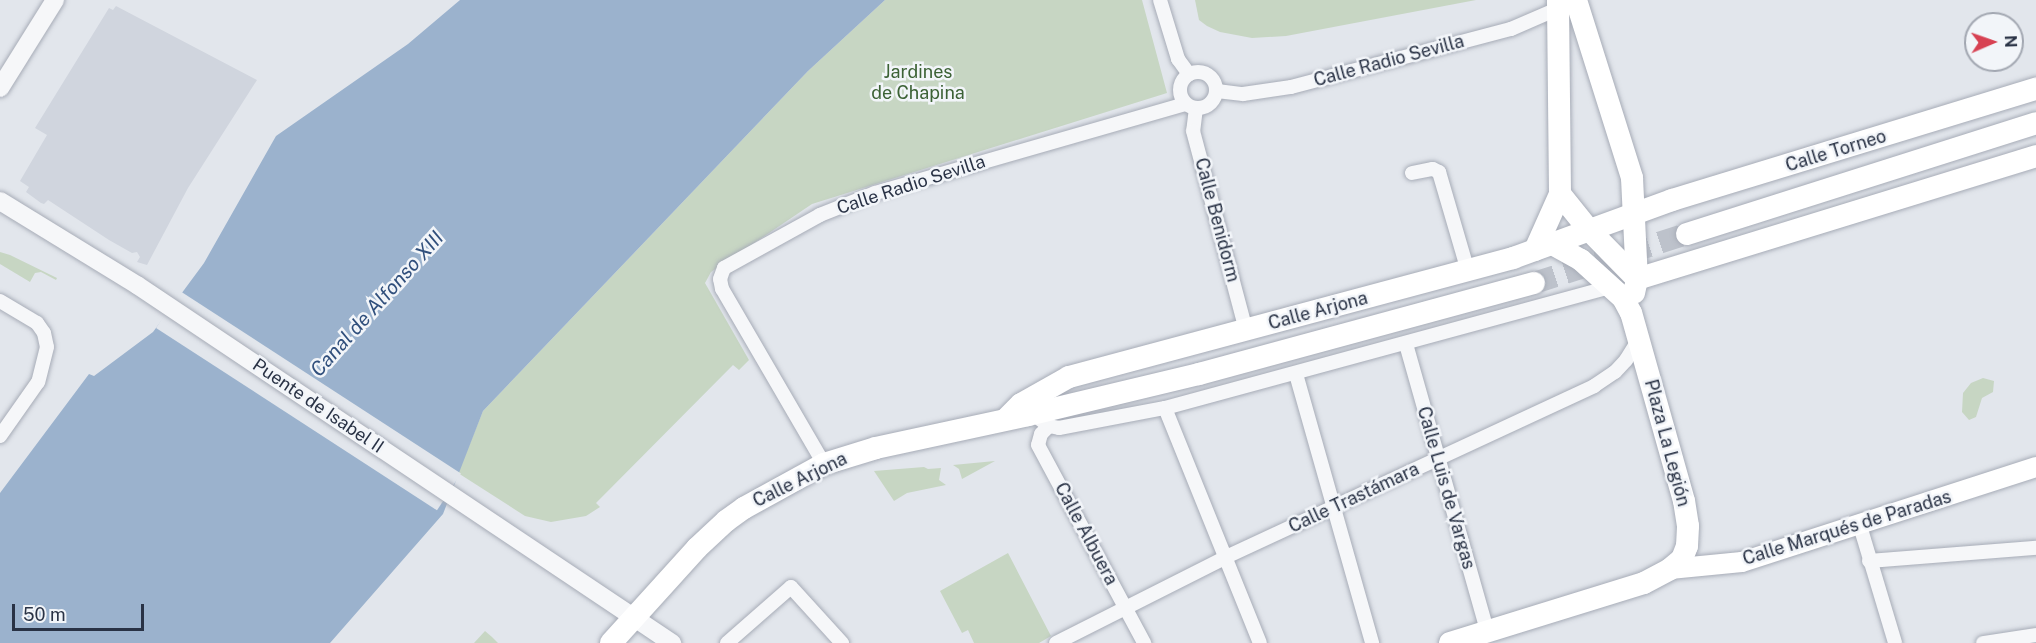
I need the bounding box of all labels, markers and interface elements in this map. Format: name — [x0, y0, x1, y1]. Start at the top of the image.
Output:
north arrow — [1964, 12, 2024, 72]
street label: Calle Radio Sevilla — [1311, 31, 1467, 91]
text: N — [2001, 35, 2020, 48]
park label: Jardines de Chapina — [871, 62, 965, 104]
street label: Calle Torneo — [1783, 125, 1889, 177]
street label: Calle Radio Sevilla — [834, 151, 988, 219]
street label: Calle Benidorm — [1190, 156, 1244, 284]
water label: Canal de Alfonso XIII — [305, 226, 449, 382]
street label: Calle Arjona — [1266, 287, 1370, 335]
street label: Puente de Isabel II — [248, 354, 388, 458]
street label: Plaza La Legión — [1640, 377, 1694, 509]
street label: Calle Luis de Vargas — [1412, 404, 1480, 572]
street label: Calle Arjona — [749, 448, 851, 512]
street label: Calle Trastámara — [1285, 458, 1423, 538]
street label: Calle Albuera — [1050, 479, 1122, 589]
street label: Calle Marqués de Paradas — [1740, 486, 1954, 570]
scale bar — [15, 592, 147, 630]
text: 50 m — [23, 604, 66, 625]

